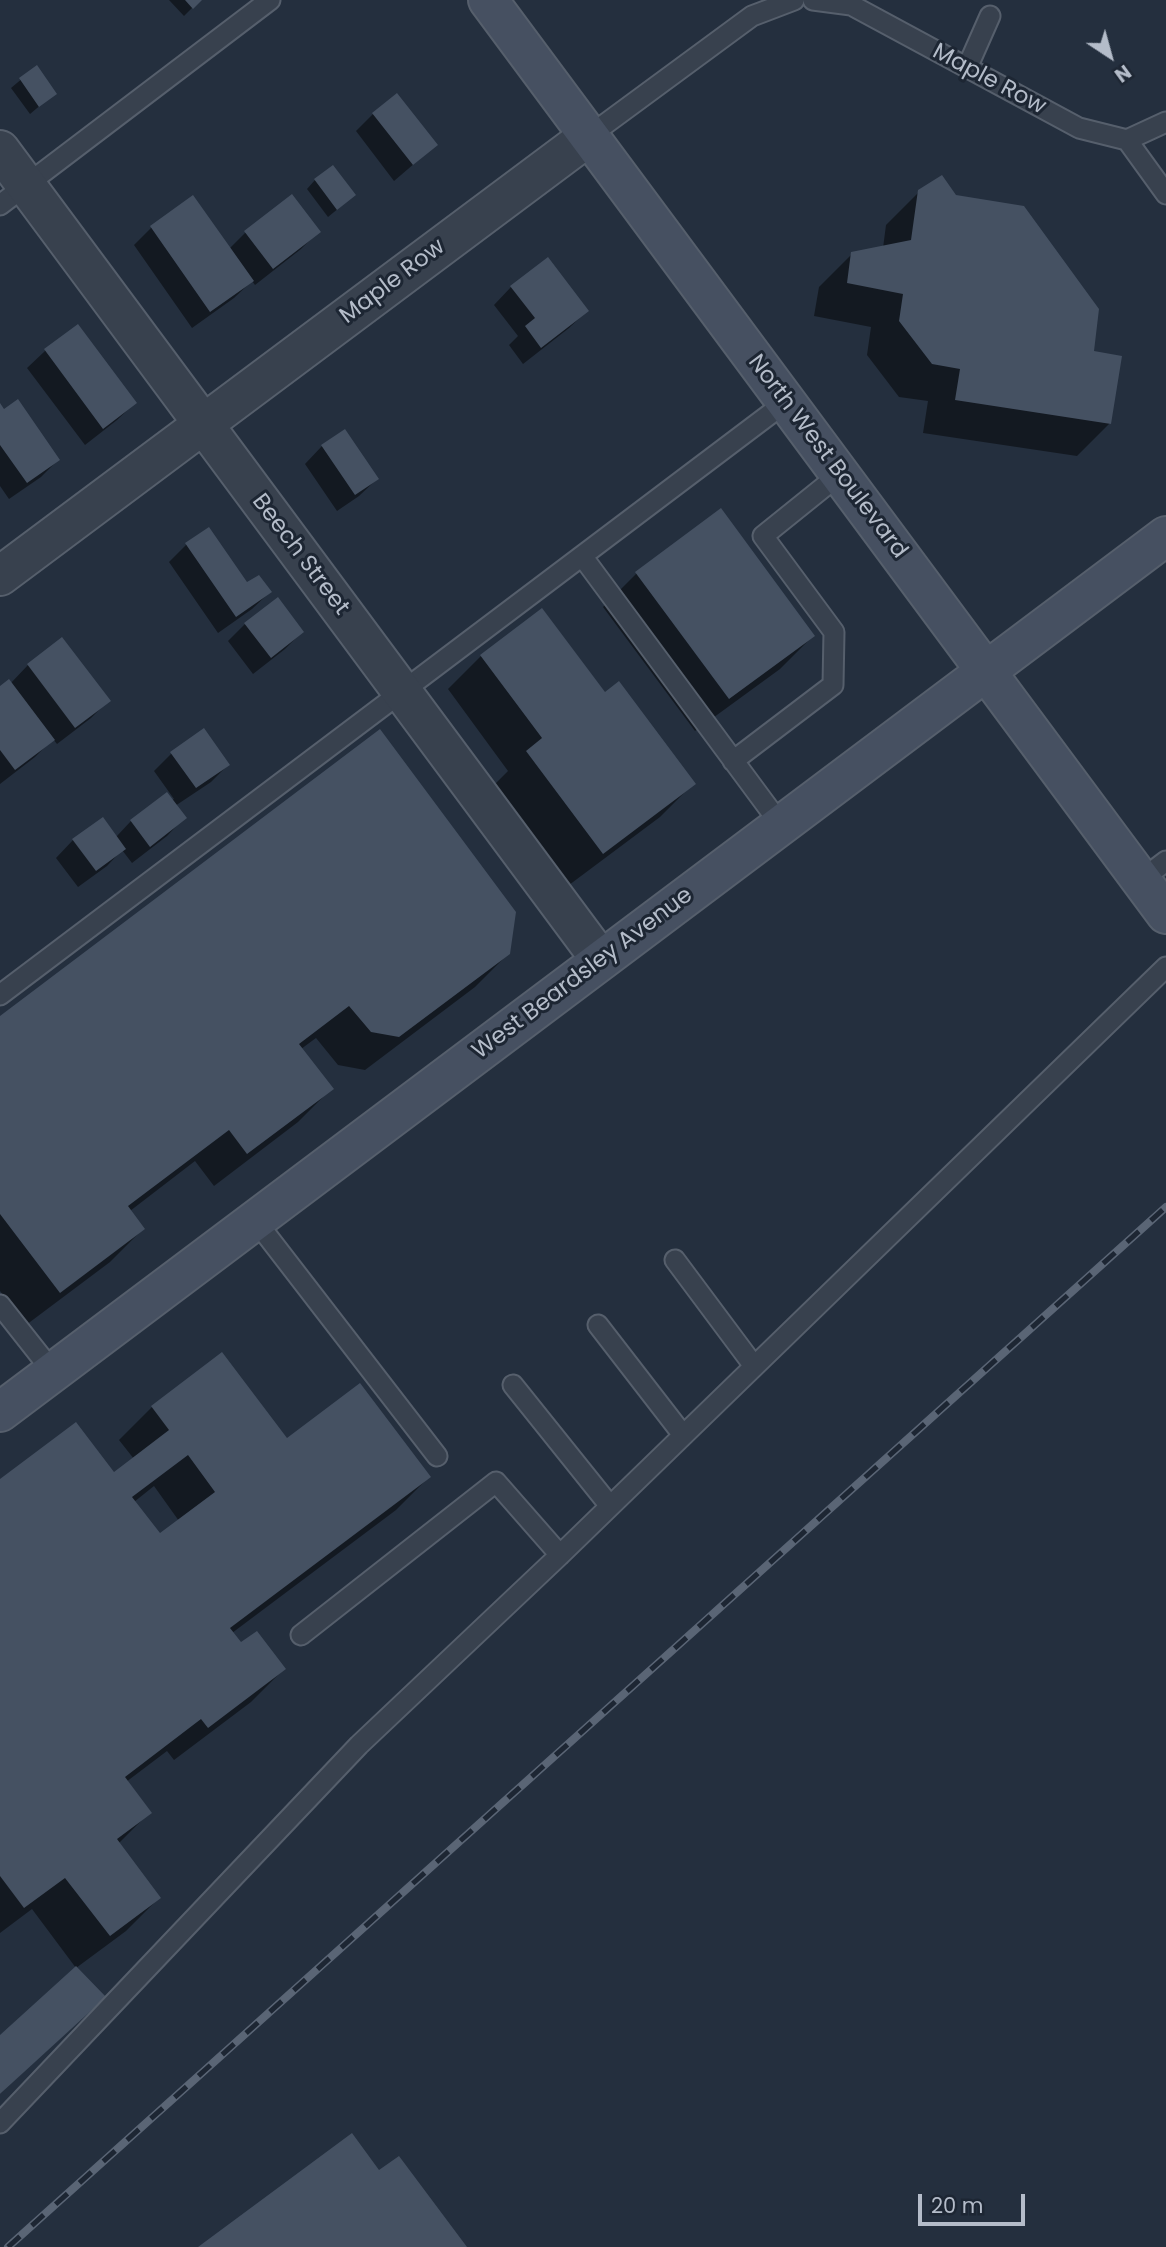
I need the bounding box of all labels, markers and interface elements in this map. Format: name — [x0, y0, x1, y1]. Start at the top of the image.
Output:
north arrow — [1075, 21, 1145, 91]
street label: Maple Row — [928, 39, 1050, 121]
text: N — [1109, 58, 1136, 89]
street label: Maple Row — [335, 234, 451, 330]
street label: North West Boulevard — [741, 350, 913, 564]
street label: Beech Street — [245, 489, 355, 621]
street label: West Beardsley Avenue — [467, 882, 699, 1066]
scale bar — [921, 2180, 1028, 2224]
text: 20 m — [931, 2191, 984, 2220]

